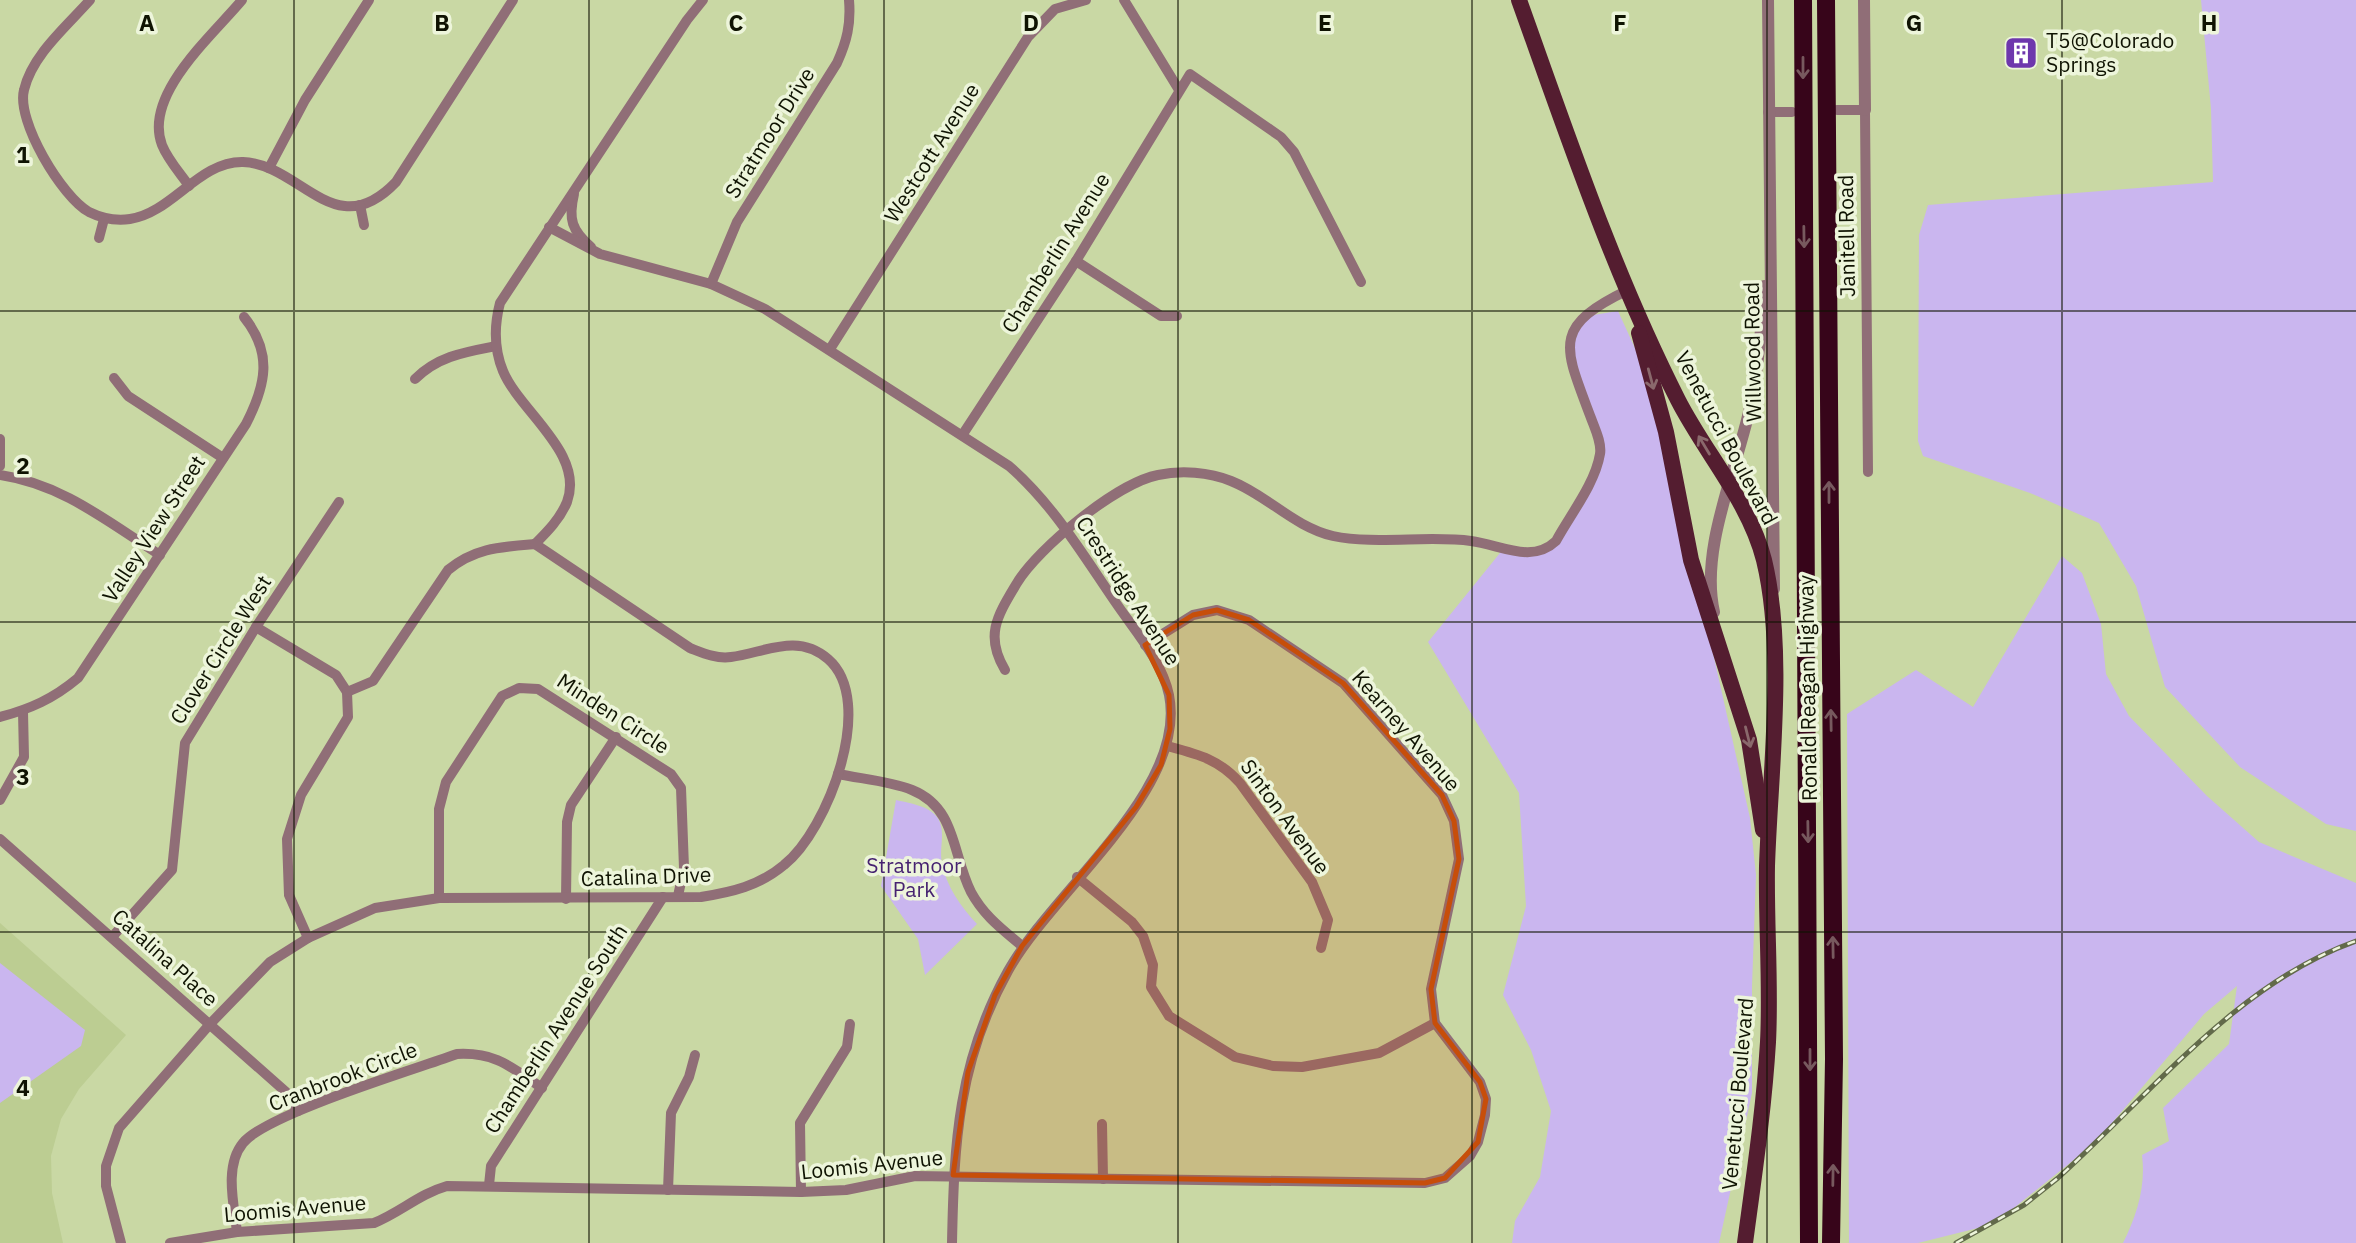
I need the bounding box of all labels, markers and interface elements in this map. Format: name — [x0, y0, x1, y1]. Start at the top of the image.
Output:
text: A — [139, 7, 155, 37]
text: B — [434, 7, 450, 37]
text: C — [729, 7, 744, 37]
text: D — [1023, 7, 1039, 37]
text: E — [1318, 7, 1332, 37]
text: F — [1613, 7, 1627, 37]
text: G — [1906, 7, 1922, 37]
text: H — [2201, 7, 2217, 37]
place label: T5@Colorado Springs — [2046, 26, 2174, 78]
building icon: T5@Colorado Springs — [2002, 34, 2040, 72]
one-way arrow — [1796, 56, 1810, 79]
street label: Stratmoor Drive — [718, 62, 821, 203]
street label: Westcott Avenue — [877, 78, 985, 227]
text: 1 — [16, 139, 30, 169]
street label: Chamberlin Avenue — [995, 167, 1116, 338]
street label: Janitell Road — [1831, 175, 1861, 297]
one-way arrow — [1797, 226, 1811, 249]
street label: Willwood Road — [1737, 282, 1767, 422]
street label: Venetucci Boulevard — [1669, 346, 1785, 529]
one-way arrow — [1646, 368, 1659, 390]
one-way arrow — [1697, 436, 1711, 456]
text: 2 — [16, 450, 30, 480]
street label: Valley View Street — [95, 450, 211, 607]
one-way arrow — [1822, 481, 1836, 504]
street label: Crestridge Avenue — [1070, 511, 1188, 670]
street label: Clover Circle West — [163, 570, 277, 729]
street label: Ronald Reagan Highway — [1791, 574, 1823, 801]
street label: Kearney Avenue — [1346, 664, 1467, 797]
street label: Minden Circle — [552, 666, 675, 760]
one-way arrow — [1824, 709, 1838, 732]
one-way arrow — [1742, 725, 1755, 748]
street label: Sinton Avenue — [1235, 753, 1337, 879]
text: 3 — [16, 761, 30, 791]
one-way arrow — [1802, 821, 1815, 844]
park label: Stratmoor Park — [866, 851, 962, 903]
street label: Catalina Drive — [580, 860, 712, 892]
street label: Catalina Place — [107, 902, 225, 1012]
street label: Chamberlin Avenue South — [477, 918, 633, 1138]
one-way arrow — [1826, 936, 1840, 959]
street label: Venetucci Boulevard — [1715, 996, 1759, 1191]
street label: Cranbrook Circle — [264, 1035, 421, 1117]
one-way arrow — [1803, 1048, 1817, 1071]
text: 4 — [16, 1072, 30, 1102]
street label: Loomis Avenue — [799, 1143, 944, 1185]
one-way arrow — [1826, 1164, 1839, 1187]
street label: Loomis Avenue — [223, 1188, 367, 1228]

